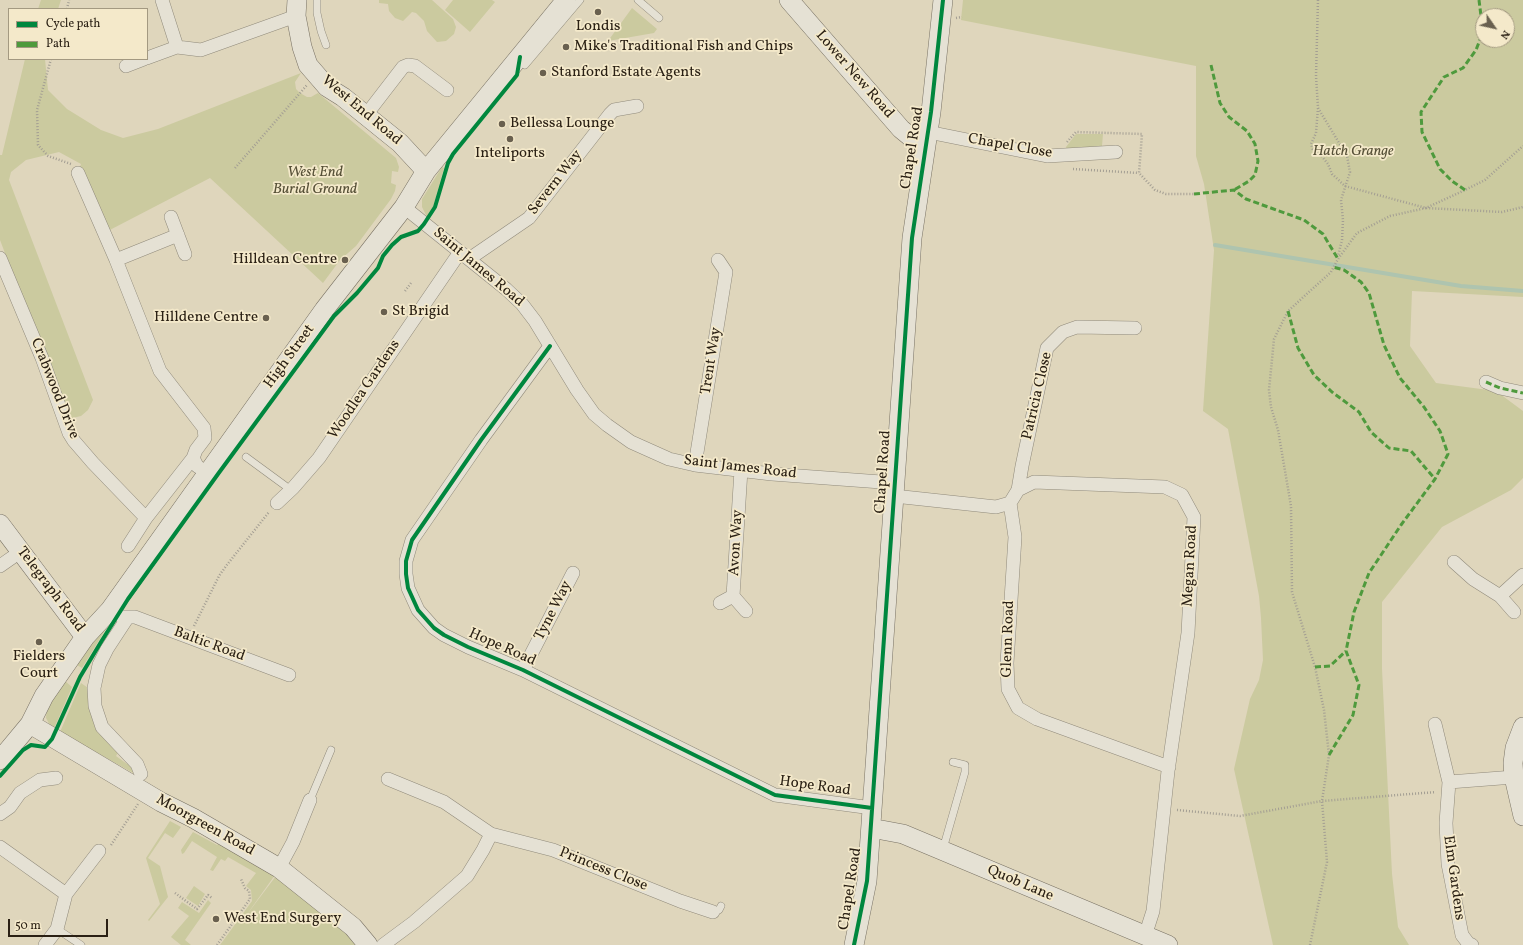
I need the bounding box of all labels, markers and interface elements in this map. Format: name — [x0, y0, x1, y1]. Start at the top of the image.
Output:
marker: Londis — [593, 7, 603, 17]
legend — [8, 8, 148, 60]
north arrow — [1475, 8, 1515, 48]
text: Cycle path — [46, 16, 101, 32]
place label: Londis — [576, 18, 620, 36]
street label: Lower New Road — [811, 27, 897, 123]
text: N — [1496, 27, 1513, 42]
text: Path — [46, 36, 70, 52]
place label: Mike's Traditional Fish and Chips — [574, 38, 793, 56]
marker: Mike's Traditional Fish and Chips — [561, 42, 571, 52]
place label: Stanford Estate Agents — [551, 64, 701, 82]
marker: Stanford Estate Agents — [538, 68, 548, 78]
street label: West End Road — [317, 72, 405, 150]
street label: Chapel Road — [898, 105, 928, 191]
place label: Bellessa Lounge — [510, 115, 614, 133]
marker: Bellessa Lounge — [497, 119, 507, 129]
street label: Chapel Close — [966, 131, 1054, 163]
marker: Inteliports — [505, 134, 515, 144]
park label: Hatch Grange — [1313, 143, 1393, 161]
place label: Inteliports — [475, 145, 545, 163]
street label: Severn Way — [525, 147, 587, 219]
park label: West End Burial Ground — [273, 164, 357, 199]
street label: Saint James Road — [429, 225, 527, 311]
place label: Hilldean Centre — [233, 251, 337, 269]
marker: Hilldean Centre — [340, 255, 350, 265]
place label: St Brigid — [392, 303, 449, 321]
marker: St Brigid — [379, 307, 389, 317]
place label: Hilldene Centre — [154, 309, 258, 327]
marker: Hilldene Centre — [261, 313, 271, 323]
street label: High Street — [261, 321, 319, 393]
street label: Trent Way — [698, 326, 726, 396]
street label: Crabwood Drive — [26, 336, 82, 442]
street label: Woodlea Gardens — [325, 337, 405, 443]
street label: Patricia Close — [1019, 350, 1057, 442]
street label: Chapel Road — [872, 430, 896, 514]
street label: Saint James Road — [683, 452, 797, 484]
street label: Avon Way — [726, 509, 748, 577]
street label: Megan Road — [1180, 525, 1202, 607]
street label: Telegraph Road — [12, 544, 88, 636]
street label: Tyne Way — [531, 578, 577, 644]
street label: Glenn Road — [999, 600, 1019, 678]
street label: Baltic Road — [171, 624, 247, 666]
street label: Hope Road — [466, 625, 538, 671]
marker: Fielders Court — [34, 637, 44, 647]
place label: Fielders Court — [13, 648, 65, 683]
street label: Hope Road — [778, 773, 852, 801]
street label: Moorgreen Road — [153, 791, 257, 861]
street label: Elm Gardens — [1438, 834, 1468, 922]
street label: Princess Close — [556, 844, 650, 896]
street label: Chapel Road — [836, 846, 866, 932]
street label: Quob Lane — [984, 862, 1056, 906]
place label: West End Surgery — [224, 910, 341, 928]
scale bar — [10, 911, 110, 937]
marker: West End Surgery — [211, 914, 221, 924]
text: 50 m — [15, 918, 41, 934]

